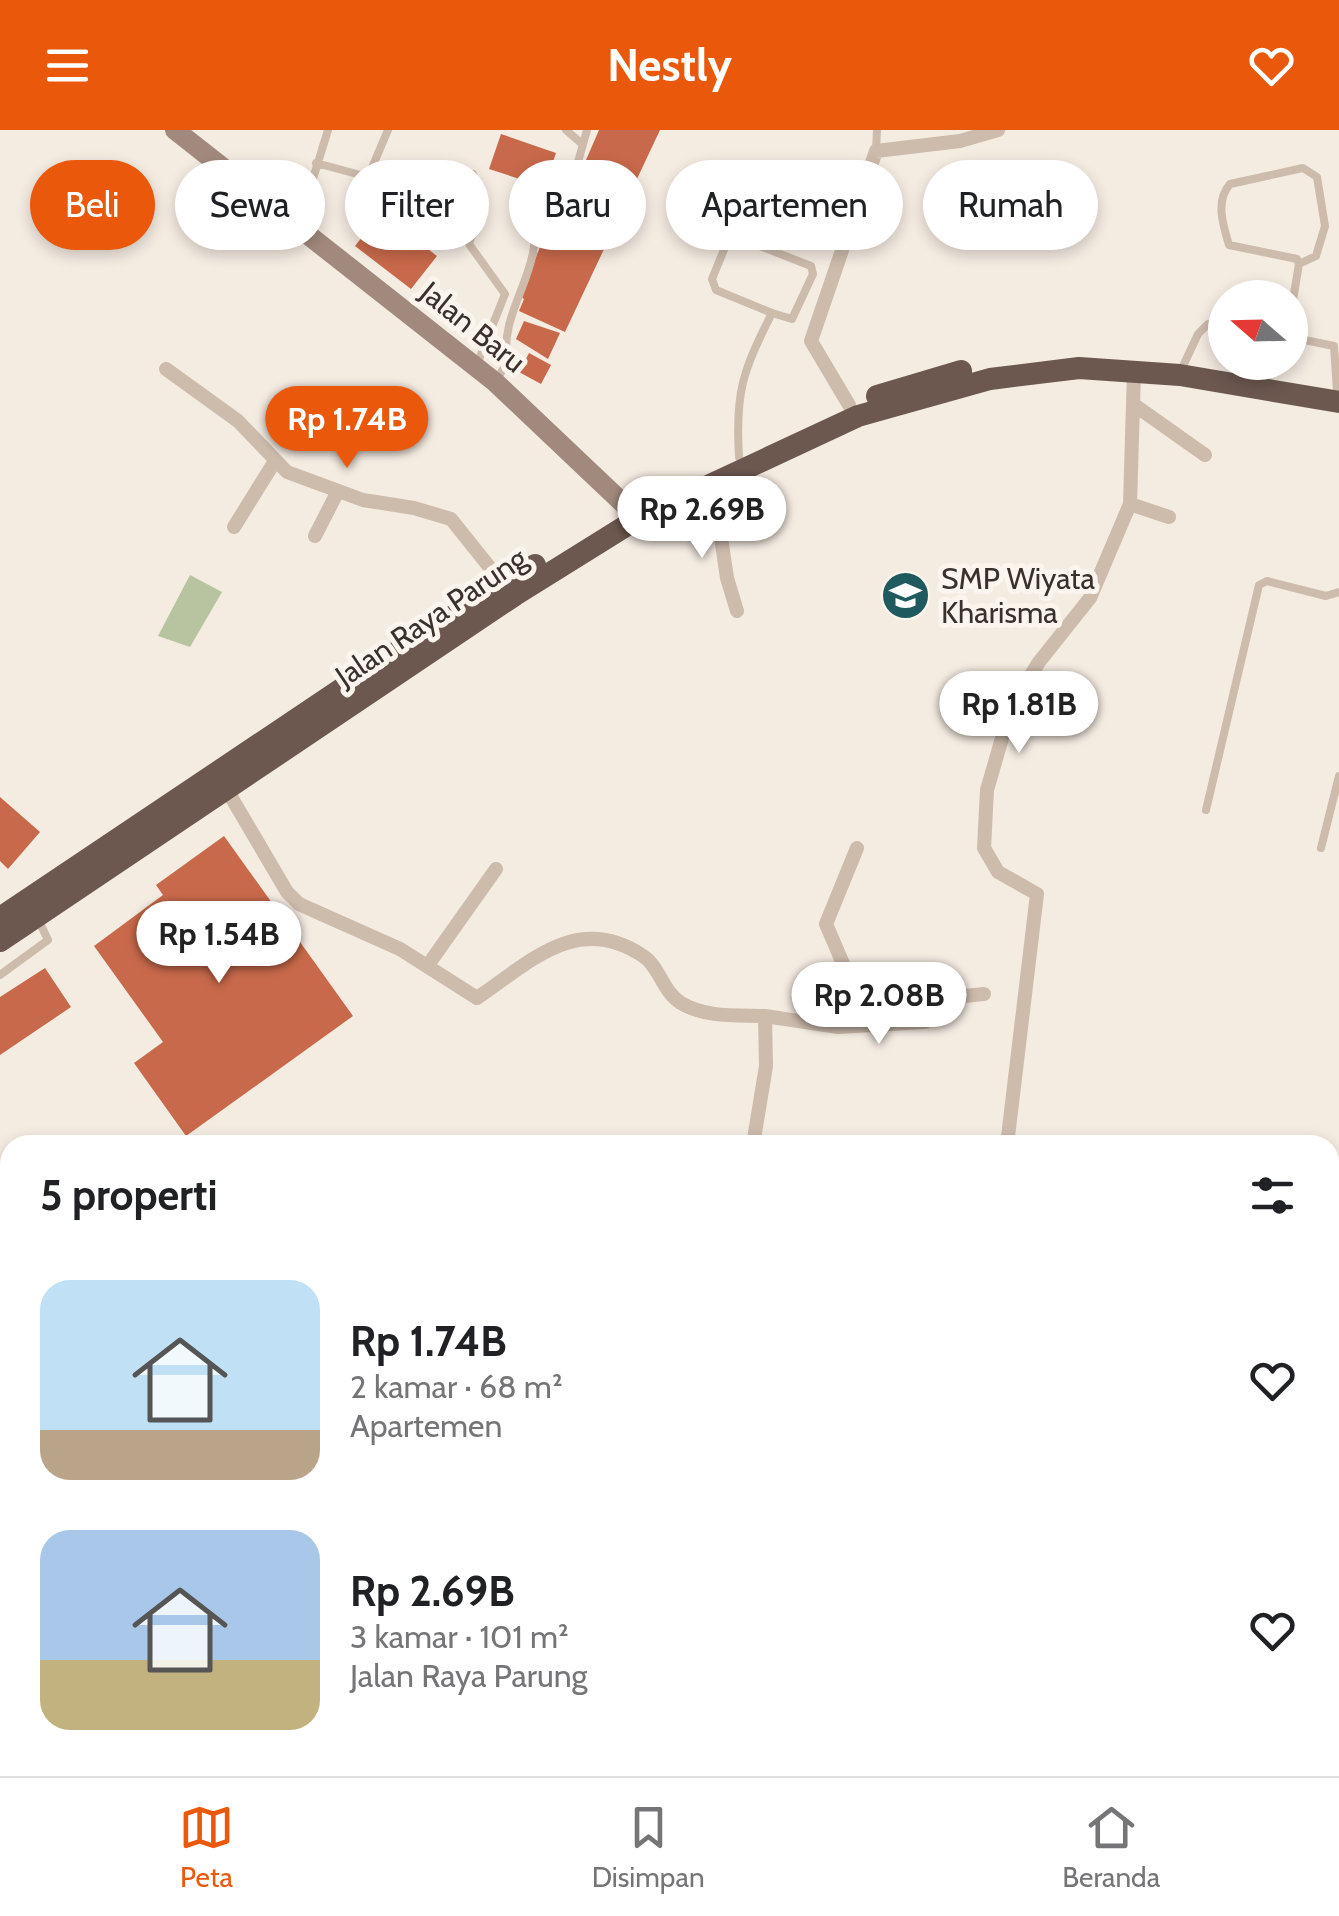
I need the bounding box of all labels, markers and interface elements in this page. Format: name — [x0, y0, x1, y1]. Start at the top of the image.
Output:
icon: menu — [40, 38, 95, 93]
text: Nestly — [607, 38, 732, 92]
icon: heart — [1244, 38, 1299, 93]
chip: Beli — [30, 160, 155, 250]
chip: Sewa — [175, 160, 325, 250]
chip: Filter — [345, 160, 489, 250]
chip: Baru — [509, 160, 646, 250]
chip: Apartemen — [666, 160, 903, 250]
chip: Rumah — [923, 160, 1098, 250]
street label: Jalan Baru — [412, 273, 533, 380]
north arrow — [1208, 280, 1308, 380]
map controls — [1208, 280, 1308, 380]
pin: Rp 1.74B — [244, 386, 450, 471]
text: Rp 1.74B — [287, 399, 407, 438]
pin: Rp 2.69B — [599, 476, 805, 561]
text: Rp 2.69B — [639, 489, 765, 528]
street label: Jalan Raya Parung — [328, 539, 535, 695]
place label: SMP Wiyata Kharisma — [941, 560, 1095, 631]
school or university icon: SMP Wiyata Kharisma — [880, 569, 932, 621]
pin: Rp 1.81B — [916, 671, 1122, 756]
text: Rp 1.81B — [961, 684, 1077, 723]
pin: Rp 1.54B — [116, 901, 322, 986]
text: Rp 1.54B — [158, 914, 280, 953]
pin: Rp 2.08B — [776, 962, 982, 1047]
text: Rp 2.08B — [814, 975, 944, 1014]
icon: filters — [1245, 1168, 1300, 1223]
text: 5 properti — [40, 1169, 218, 1221]
text: Rp 1.74B — [350, 1315, 507, 1367]
icon: home — [120, 1320, 240, 1440]
icon: heart — [1245, 1353, 1300, 1408]
text: 2 kamar · 68 m² — [350, 1367, 563, 1406]
text: Apartemen — [350, 1406, 502, 1445]
text: Rp 2.69B — [350, 1565, 514, 1617]
icon: home — [120, 1570, 240, 1690]
icon: heart — [1245, 1603, 1300, 1658]
text: 3 kamar · 101 m² — [350, 1617, 569, 1656]
text: Jalan Raya Parung — [350, 1656, 588, 1695]
tab: Peta — [179, 1800, 234, 1894]
tab: Disimpan — [592, 1800, 705, 1894]
tab: Beranda — [1062, 1800, 1160, 1894]

